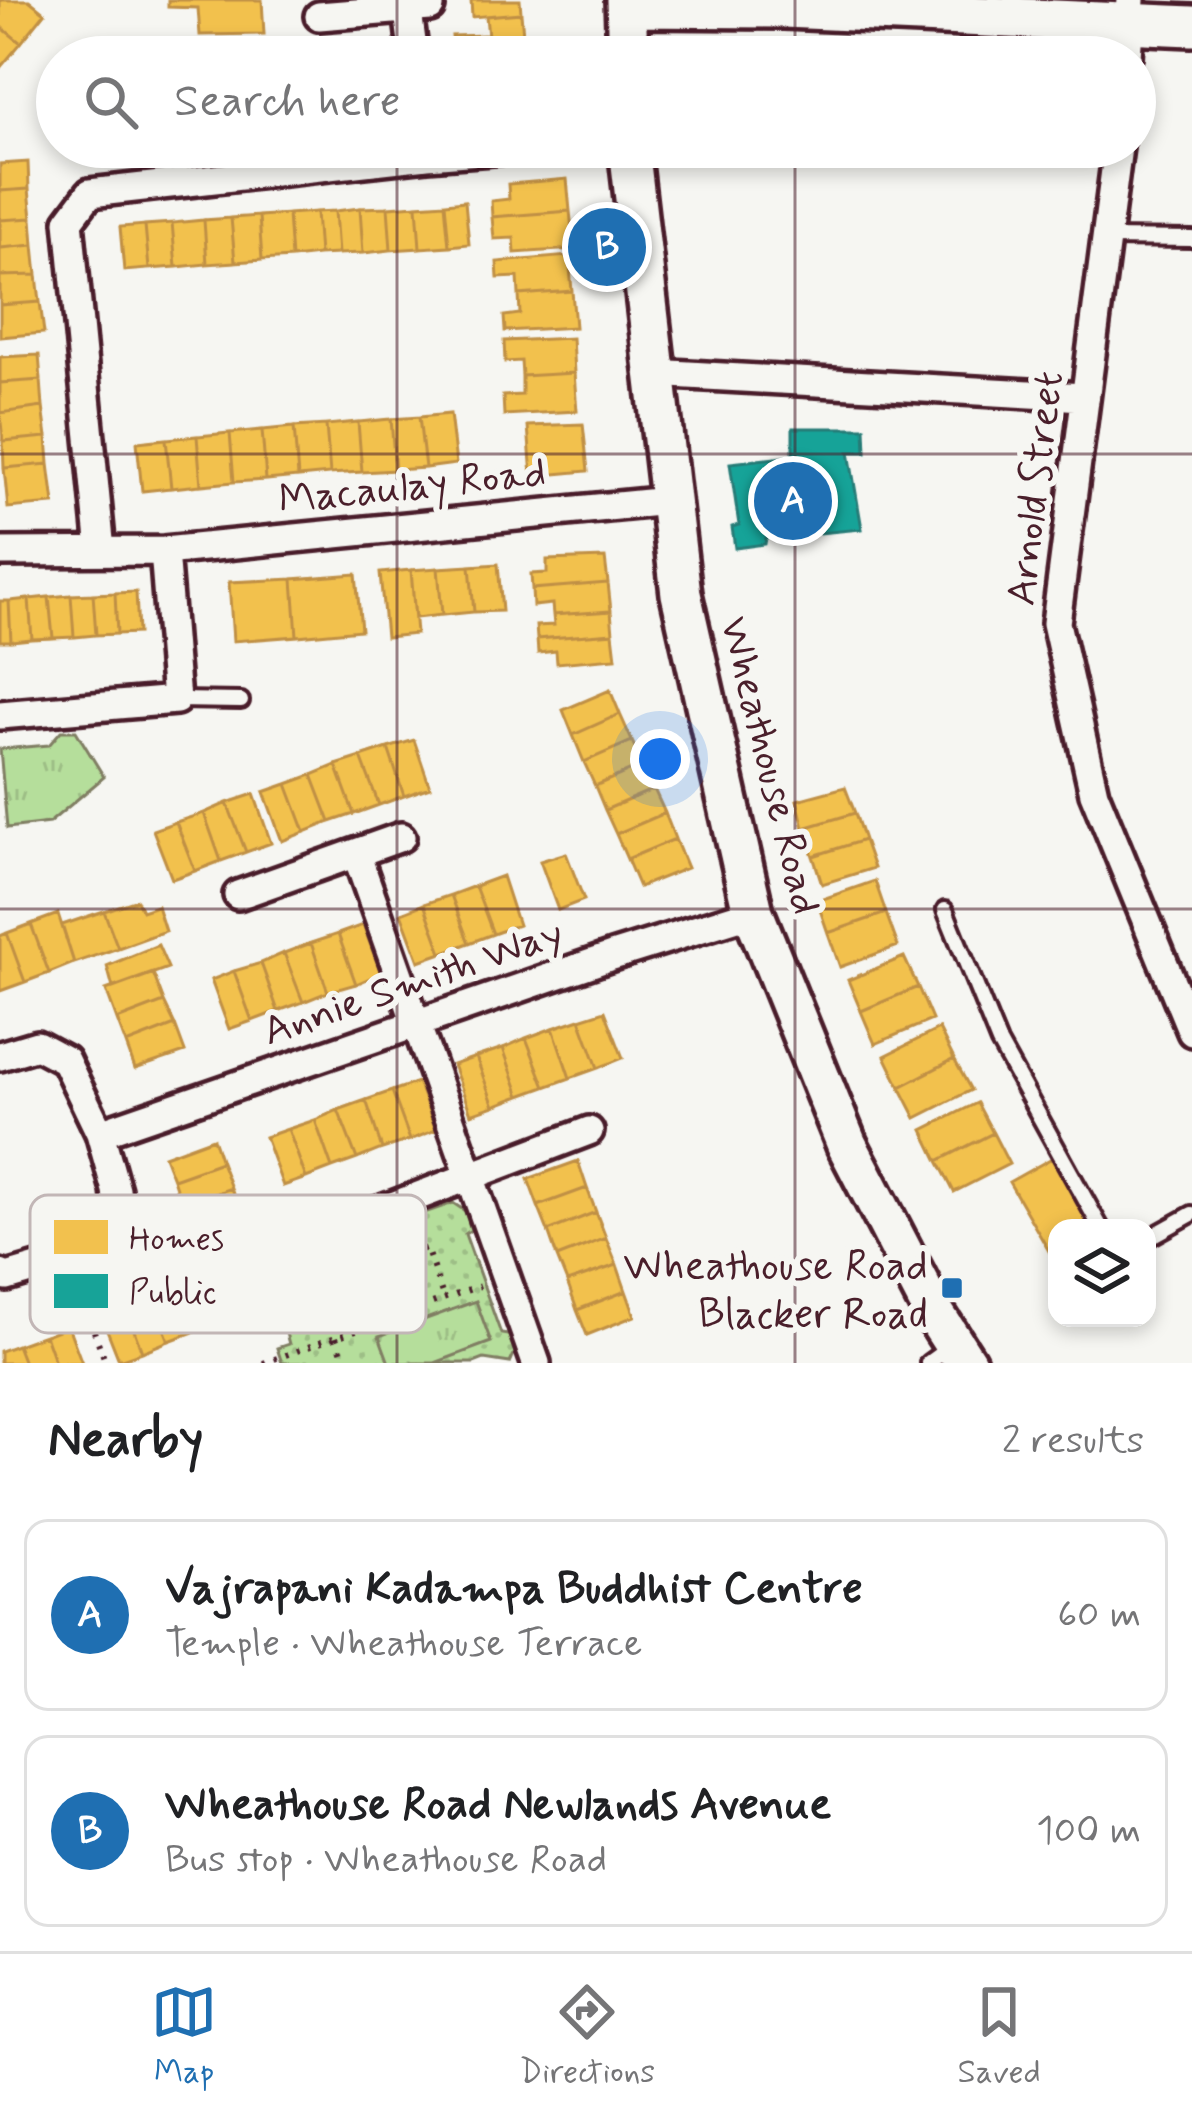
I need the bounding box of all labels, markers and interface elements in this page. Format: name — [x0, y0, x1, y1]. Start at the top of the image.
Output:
search box — [36, 36, 1156, 168]
icon: search — [78, 69, 144, 135]
text: Search here — [174, 73, 401, 132]
pin: B — [568, 202, 646, 292]
street label: Arnold Street — [995, 368, 1078, 609]
street label: Macaulay Road — [276, 446, 549, 529]
pin: A — [754, 456, 832, 546]
street label: Wheathouse Road — [705, 611, 832, 920]
your location — [630, 729, 690, 789]
street label: Annie Smith Way — [256, 906, 570, 1060]
legend — [30, 1195, 426, 1333]
text: Homes — [129, 1218, 224, 1262]
map controls — [1048, 1219, 1156, 1327]
button: layers — [1048, 1219, 1156, 1327]
place label: Wheathouse Road Blacker Road — [623, 1240, 928, 1343]
text: Public — [129, 1272, 216, 1316]
marker: Wheathouse Road Blacker Road — [939, 1275, 965, 1301]
text: Nearby — [48, 1408, 203, 1474]
text: 2 results — [1002, 1416, 1144, 1467]
text: Vajrapani Kadampa Buddhist Centre — [165, 1560, 863, 1619]
text: A — [77, 1590, 103, 1641]
text: 60 m — [1057, 1590, 1141, 1641]
text: Temple · Wheathouse Terrace — [165, 1619, 642, 1670]
text: Wheathouse Road Newlands Avenue — [165, 1776, 831, 1835]
text: B — [78, 1806, 102, 1857]
text: 100 m — [1036, 1806, 1141, 1857]
text: Bus stop · Wheathouse Road — [165, 1835, 607, 1886]
tab: Map — [151, 1979, 217, 2095]
tab: Directions — [519, 1979, 655, 2095]
tab: Saved — [957, 1979, 1041, 2095]

